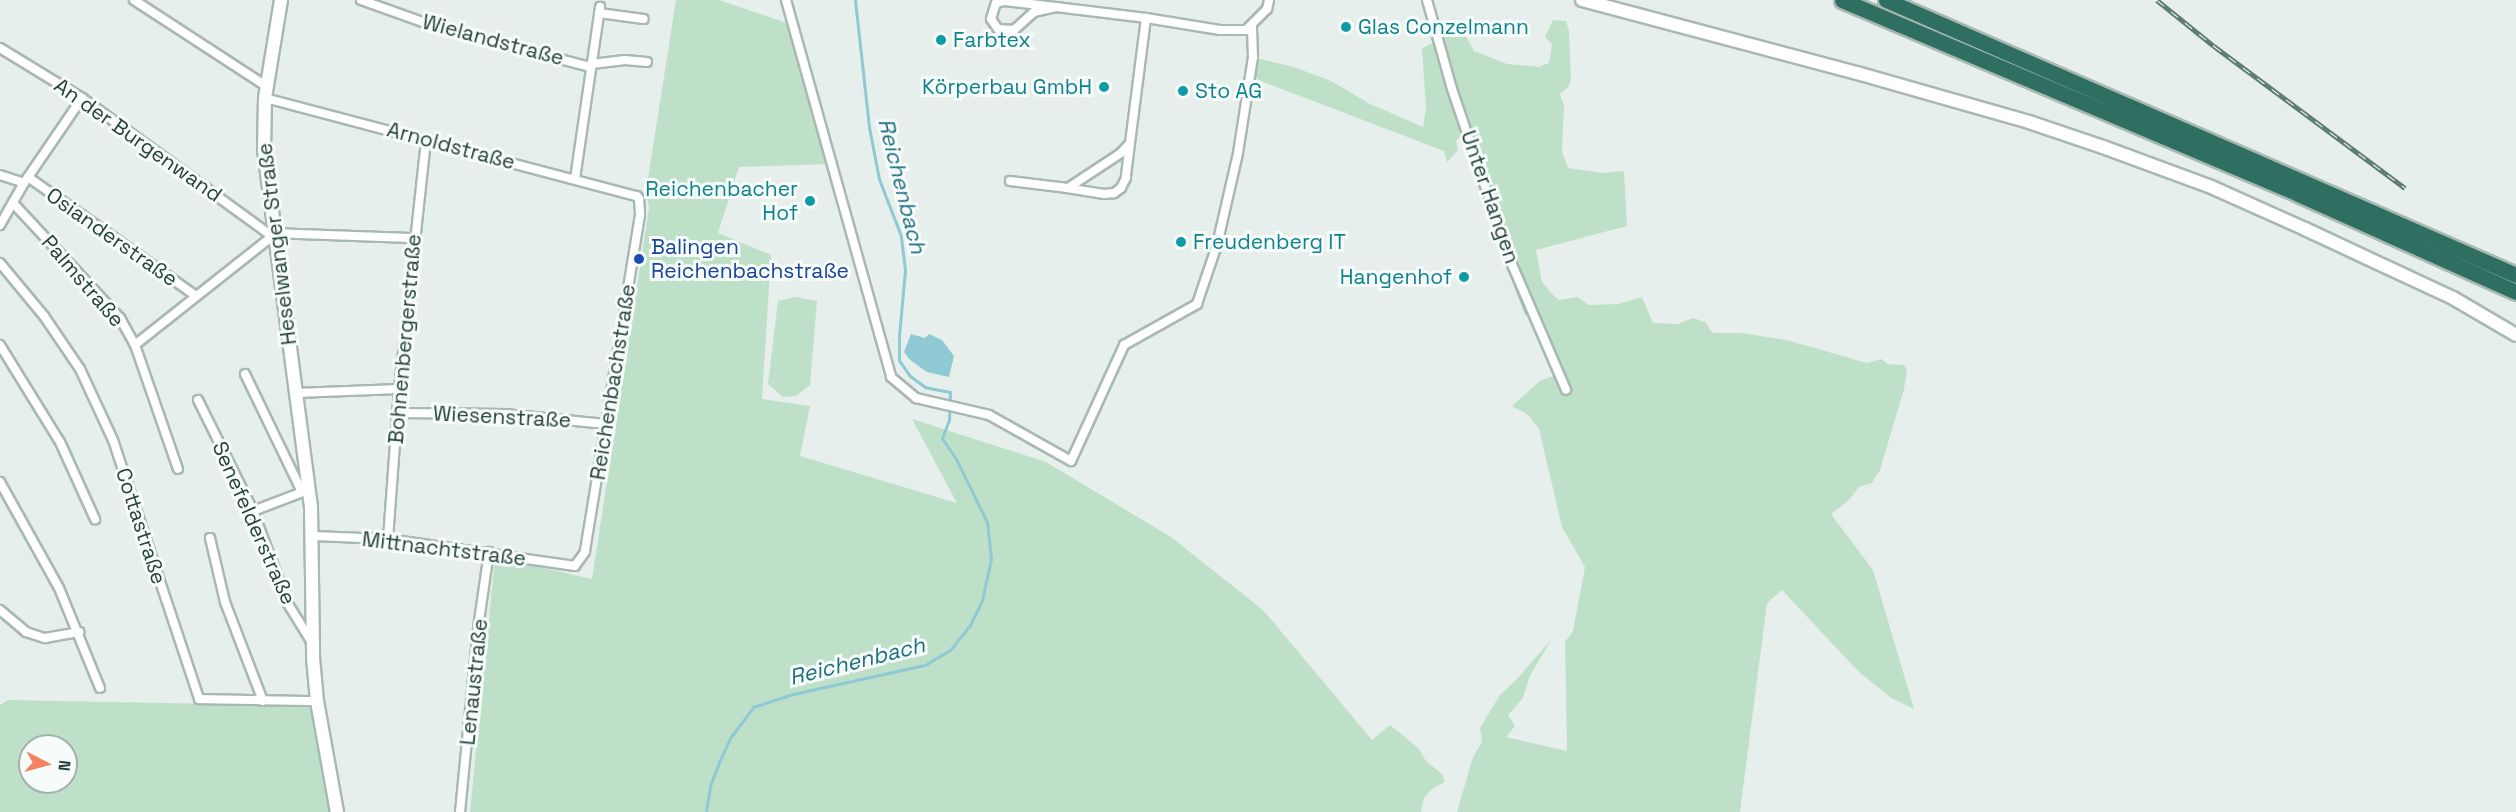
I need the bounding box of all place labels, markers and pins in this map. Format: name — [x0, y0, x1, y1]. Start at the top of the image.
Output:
place label: Glas Conzelmann — [1358, 14, 1529, 40]
marker: Glas Conzelmann — [1339, 20, 1353, 34]
place label: Farbtex — [953, 27, 1031, 53]
marker: Farbtex — [934, 33, 948, 47]
place label: Körperbau GmbH — [922, 74, 1092, 100]
place label: Sto AG — [1195, 78, 1262, 104]
marker: Körperbau GmbH — [1097, 80, 1111, 94]
marker: Sto AG — [1176, 84, 1190, 98]
place label: Reichenbacher Hof — [645, 176, 798, 226]
marker: Reichenbacher Hof — [803, 194, 817, 208]
place label: Freudenberg IT — [1193, 229, 1346, 255]
place label: Balingen Reichenbachstraße — [651, 234, 849, 284]
marker: Freudenberg IT — [1174, 235, 1188, 249]
marker: Balingen Reichenbachstraße — [632, 252, 646, 266]
place label: Hangenhof — [1340, 264, 1452, 290]
marker: Hangenhof — [1457, 270, 1471, 284]

